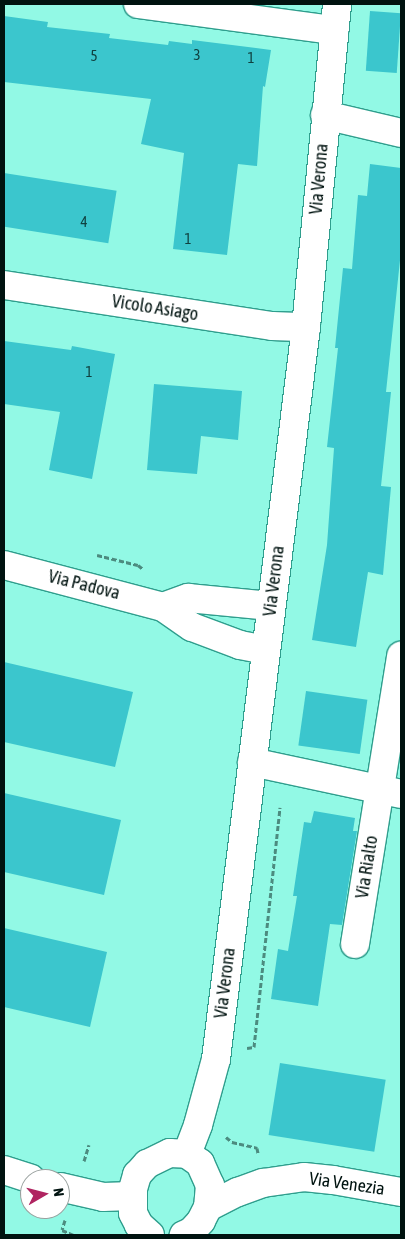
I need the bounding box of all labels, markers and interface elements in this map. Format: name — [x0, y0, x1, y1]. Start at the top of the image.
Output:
house number: 3 — [193, 46, 201, 64]
house number: 5 — [90, 47, 98, 65]
house number: 1 — [247, 49, 255, 67]
street label: Via Verona — [305, 143, 333, 215]
house number: 4 — [80, 213, 88, 231]
house number: 1 — [184, 230, 192, 248]
street label: Vicolo Asiago — [110, 291, 200, 325]
house number: 1 — [85, 363, 93, 381]
street label: Via Verona — [259, 544, 289, 618]
street label: Via Padova — [46, 566, 122, 604]
street label: Via Rialto — [351, 834, 383, 900]
street label: Via Verona — [210, 946, 240, 1020]
street label: Via Venezia — [308, 1168, 386, 1200]
north arrow — [20, 1169, 70, 1219]
text: N — [50, 1187, 67, 1197]

